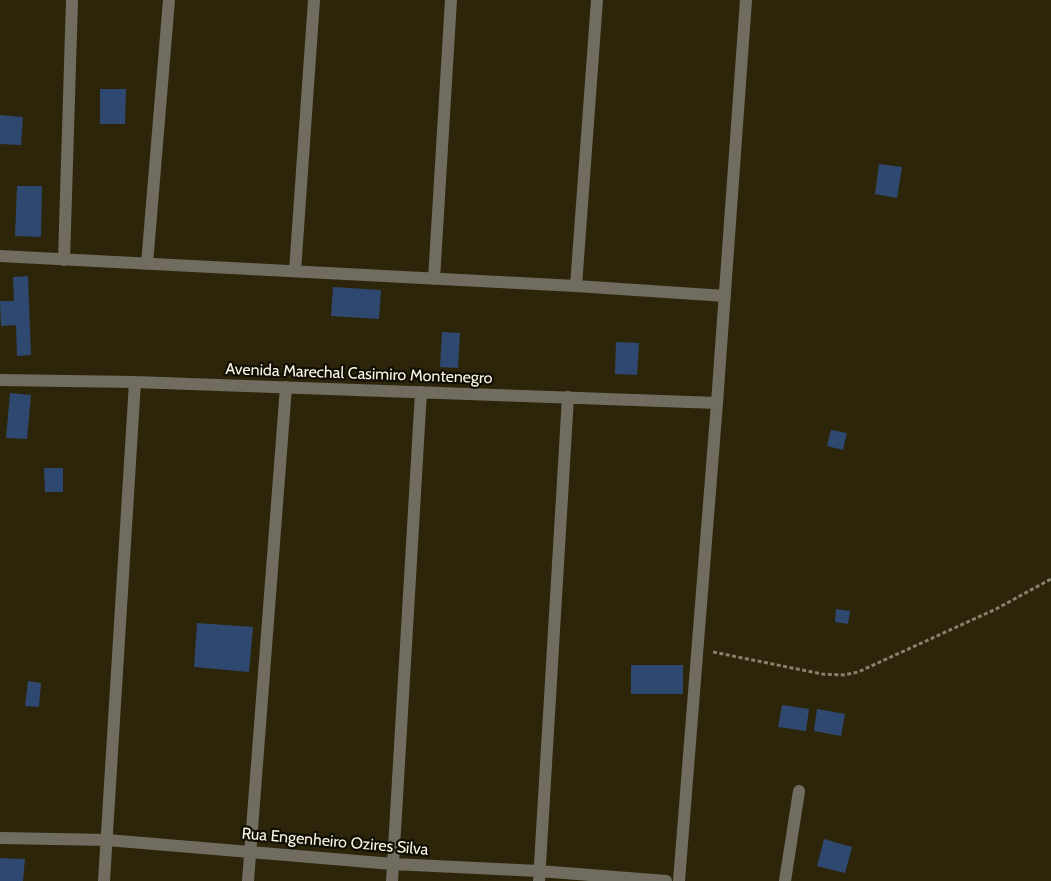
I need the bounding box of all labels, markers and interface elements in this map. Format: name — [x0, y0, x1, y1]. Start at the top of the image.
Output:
street label: Avenida Marechal Casimiro Montenegro — [225, 360, 493, 388]
street label: Rua Engenheiro Ozires Silva — [241, 824, 429, 860]

